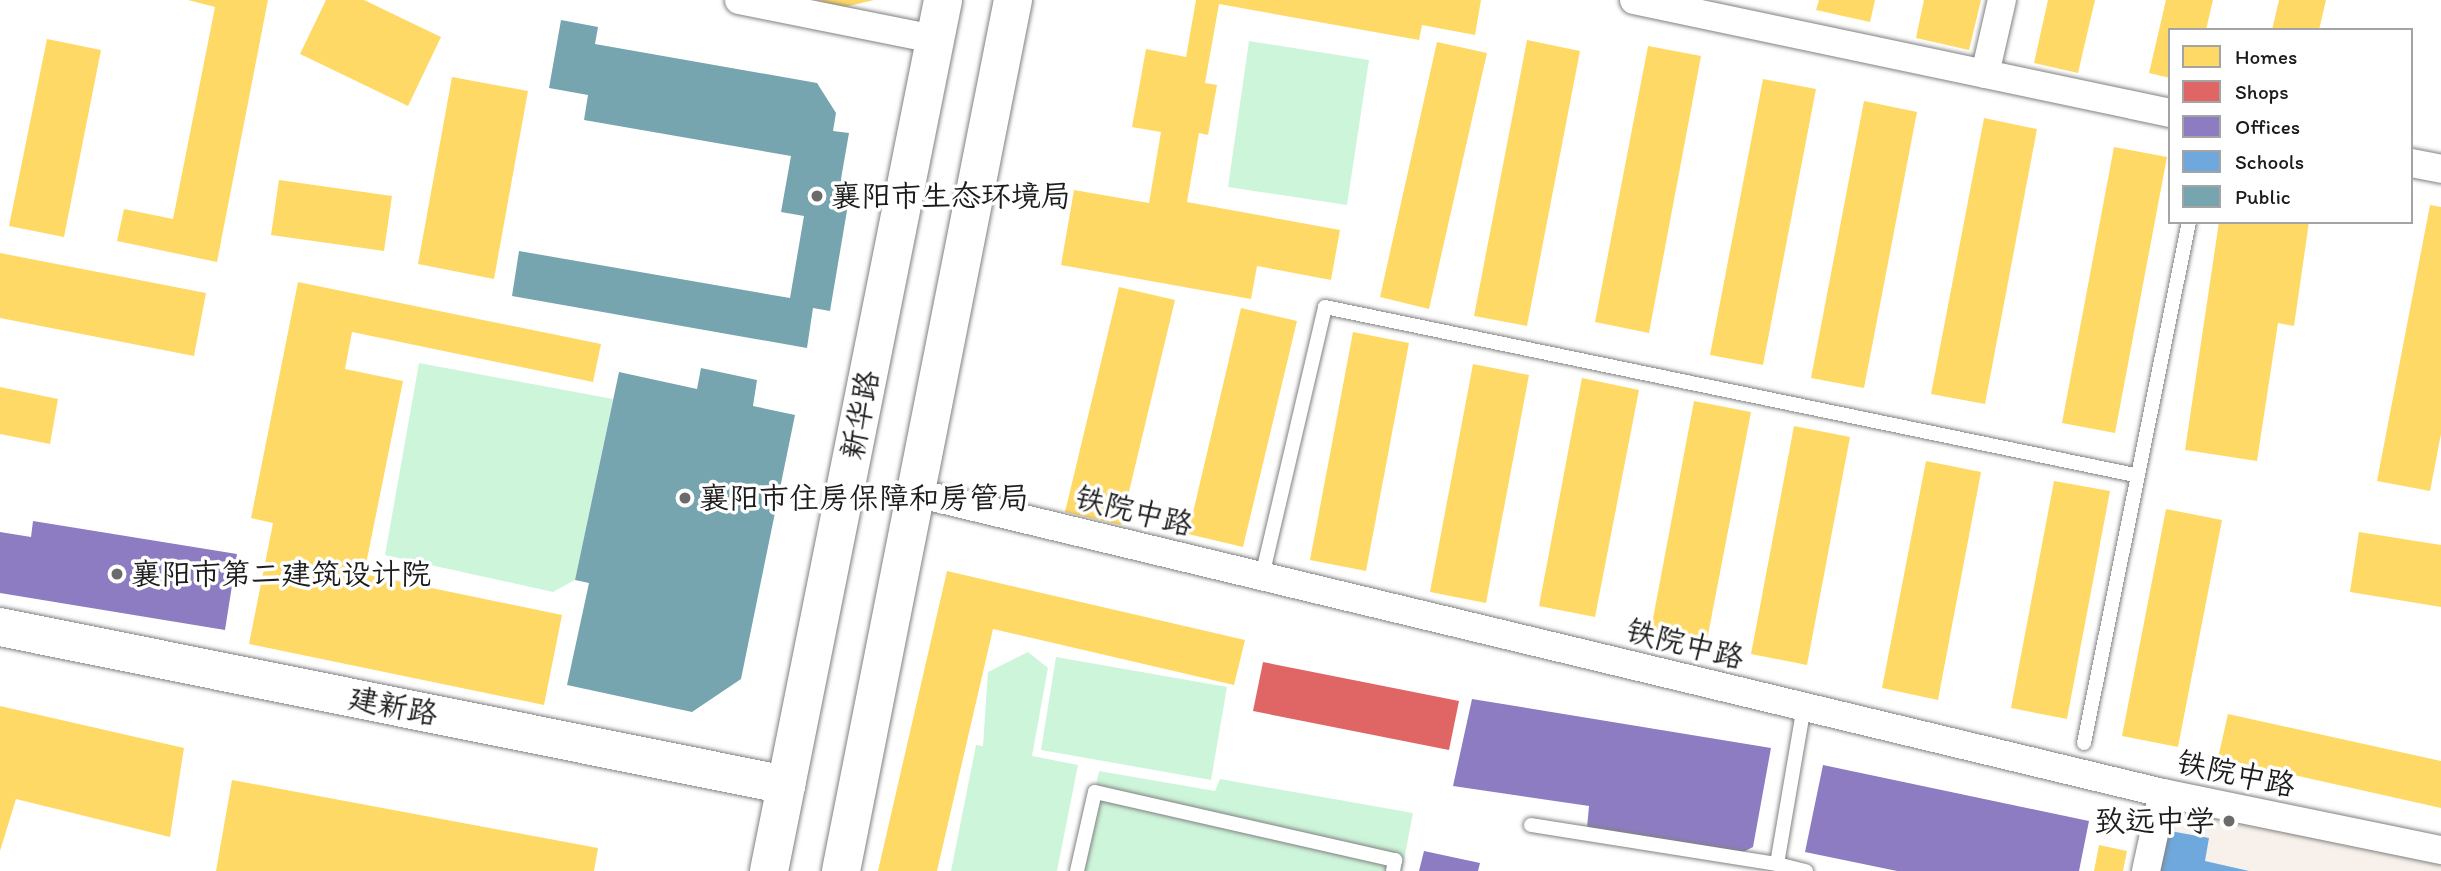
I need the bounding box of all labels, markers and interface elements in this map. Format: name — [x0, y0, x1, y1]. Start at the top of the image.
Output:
legend — [2168, 28, 2413, 224]
text: Homes — [2235, 44, 2297, 69]
text: Shops — [2235, 79, 2289, 104]
text: Offices — [2235, 114, 2300, 139]
text: Schools — [2235, 149, 2304, 174]
place label: 襄阳市生态环境局 — [831, 178, 1071, 214]
text: Public — [2235, 184, 2291, 209]
marker: 襄阳市生态环境局 — [809, 188, 825, 204]
street label: 新华路 — [834, 367, 886, 463]
street label: 铁院中路 — [1071, 479, 1197, 543]
place label: 襄阳市住房保障和房管局 — [699, 480, 1029, 516]
marker: 襄阳市住房保障和房管局 — [677, 490, 693, 506]
place label: 襄阳市第二建筑设计院 — [131, 556, 431, 592]
marker: 襄阳市第二建筑设计院 — [109, 566, 125, 582]
street label: 铁院中路 — [1622, 612, 1748, 676]
street label: 建新路 — [345, 680, 441, 732]
street label: 铁院中路 — [2174, 744, 2298, 804]
place label: 致远中学 — [2095, 803, 2215, 839]
marker: 致远中学 — [2221, 813, 2237, 829]

